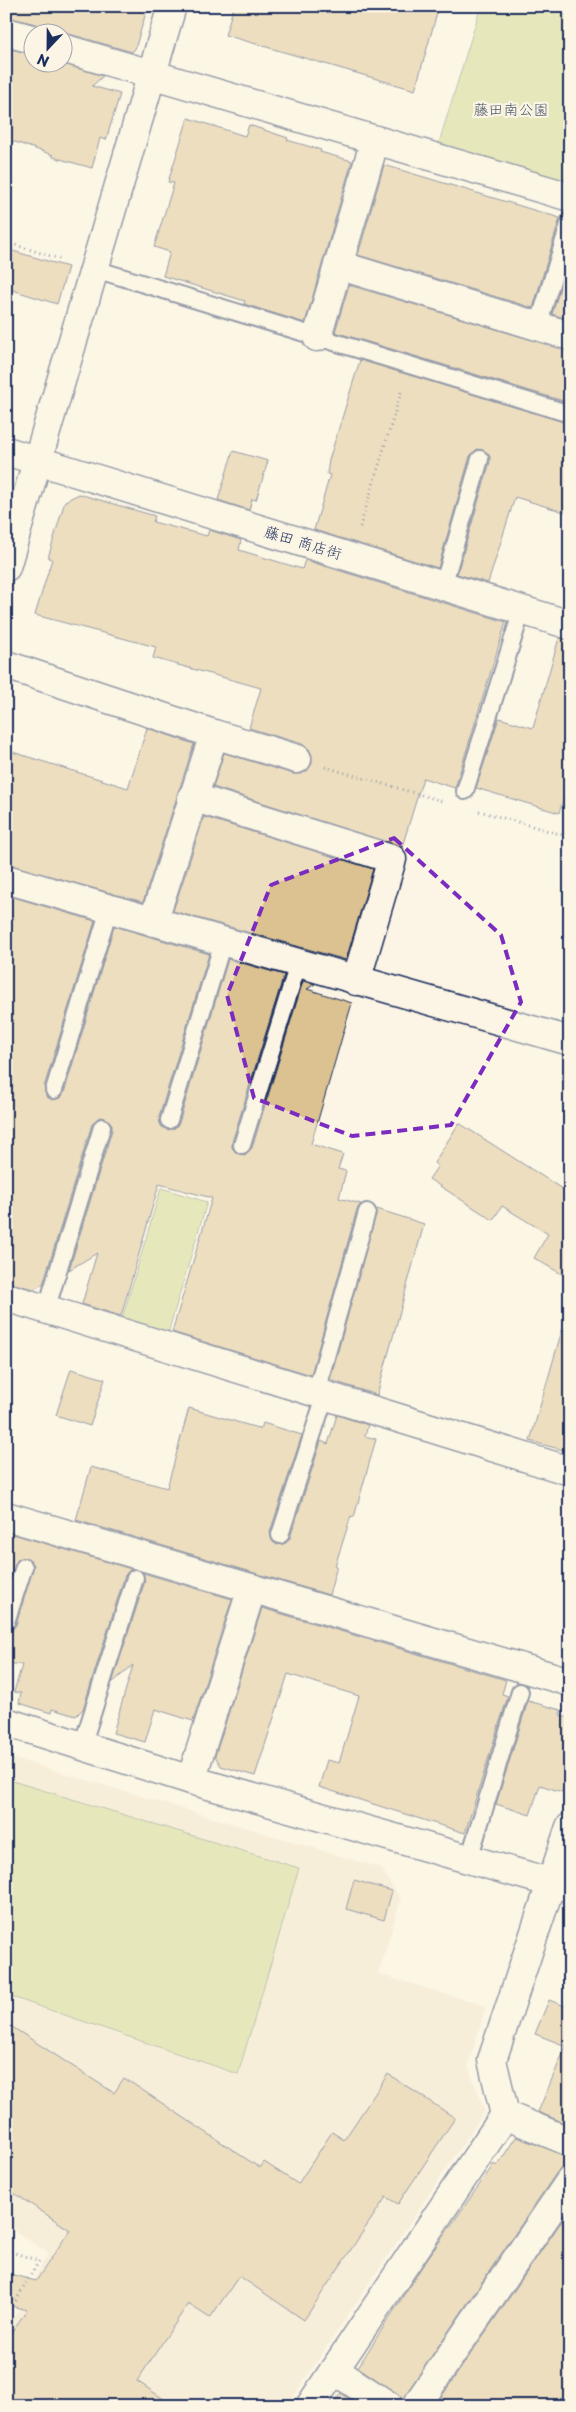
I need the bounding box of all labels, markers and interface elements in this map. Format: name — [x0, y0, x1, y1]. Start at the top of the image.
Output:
north arrow — [22, 22, 72, 72]
text: N — [34, 49, 52, 72]
park label: 藤田南公園 — [473, 97, 549, 120]
street label: 藤田 商店街 — [262, 519, 345, 564]

